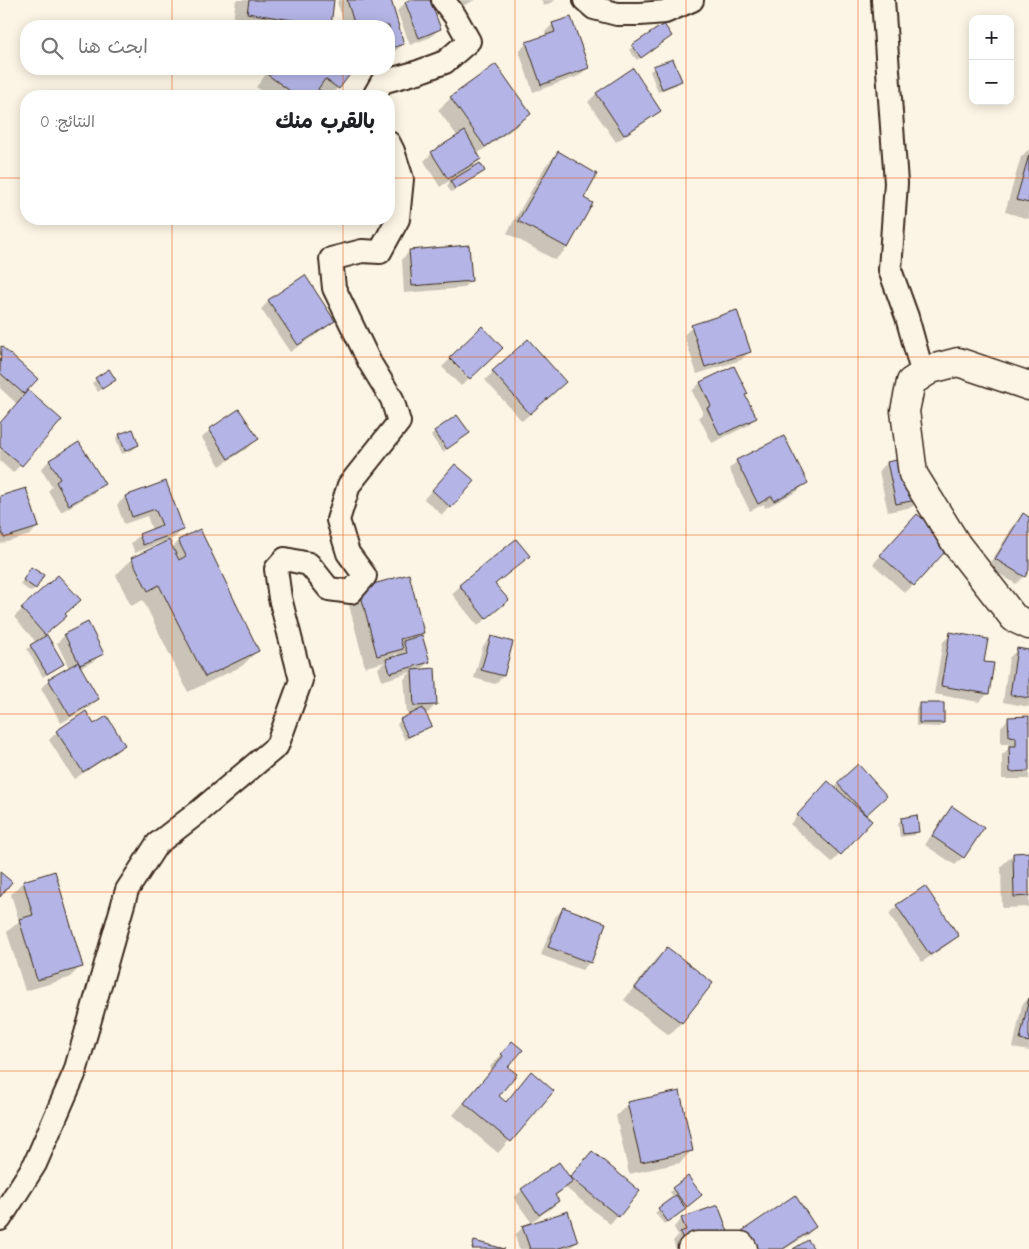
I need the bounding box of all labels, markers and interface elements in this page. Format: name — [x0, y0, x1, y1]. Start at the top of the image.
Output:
map controls — [969, 15, 1014, 105]
button: + — [969, 15, 1014, 60]
search box — [20, 20, 395, 75]
icon: search — [38, 34, 66, 62]
text: ابحث هنا — [78, 36, 148, 58]
button: − — [969, 60, 1014, 105]
text: بالقرب منك — [275, 109, 375, 133]
text: النتائج: 0 — [40, 113, 95, 131]

